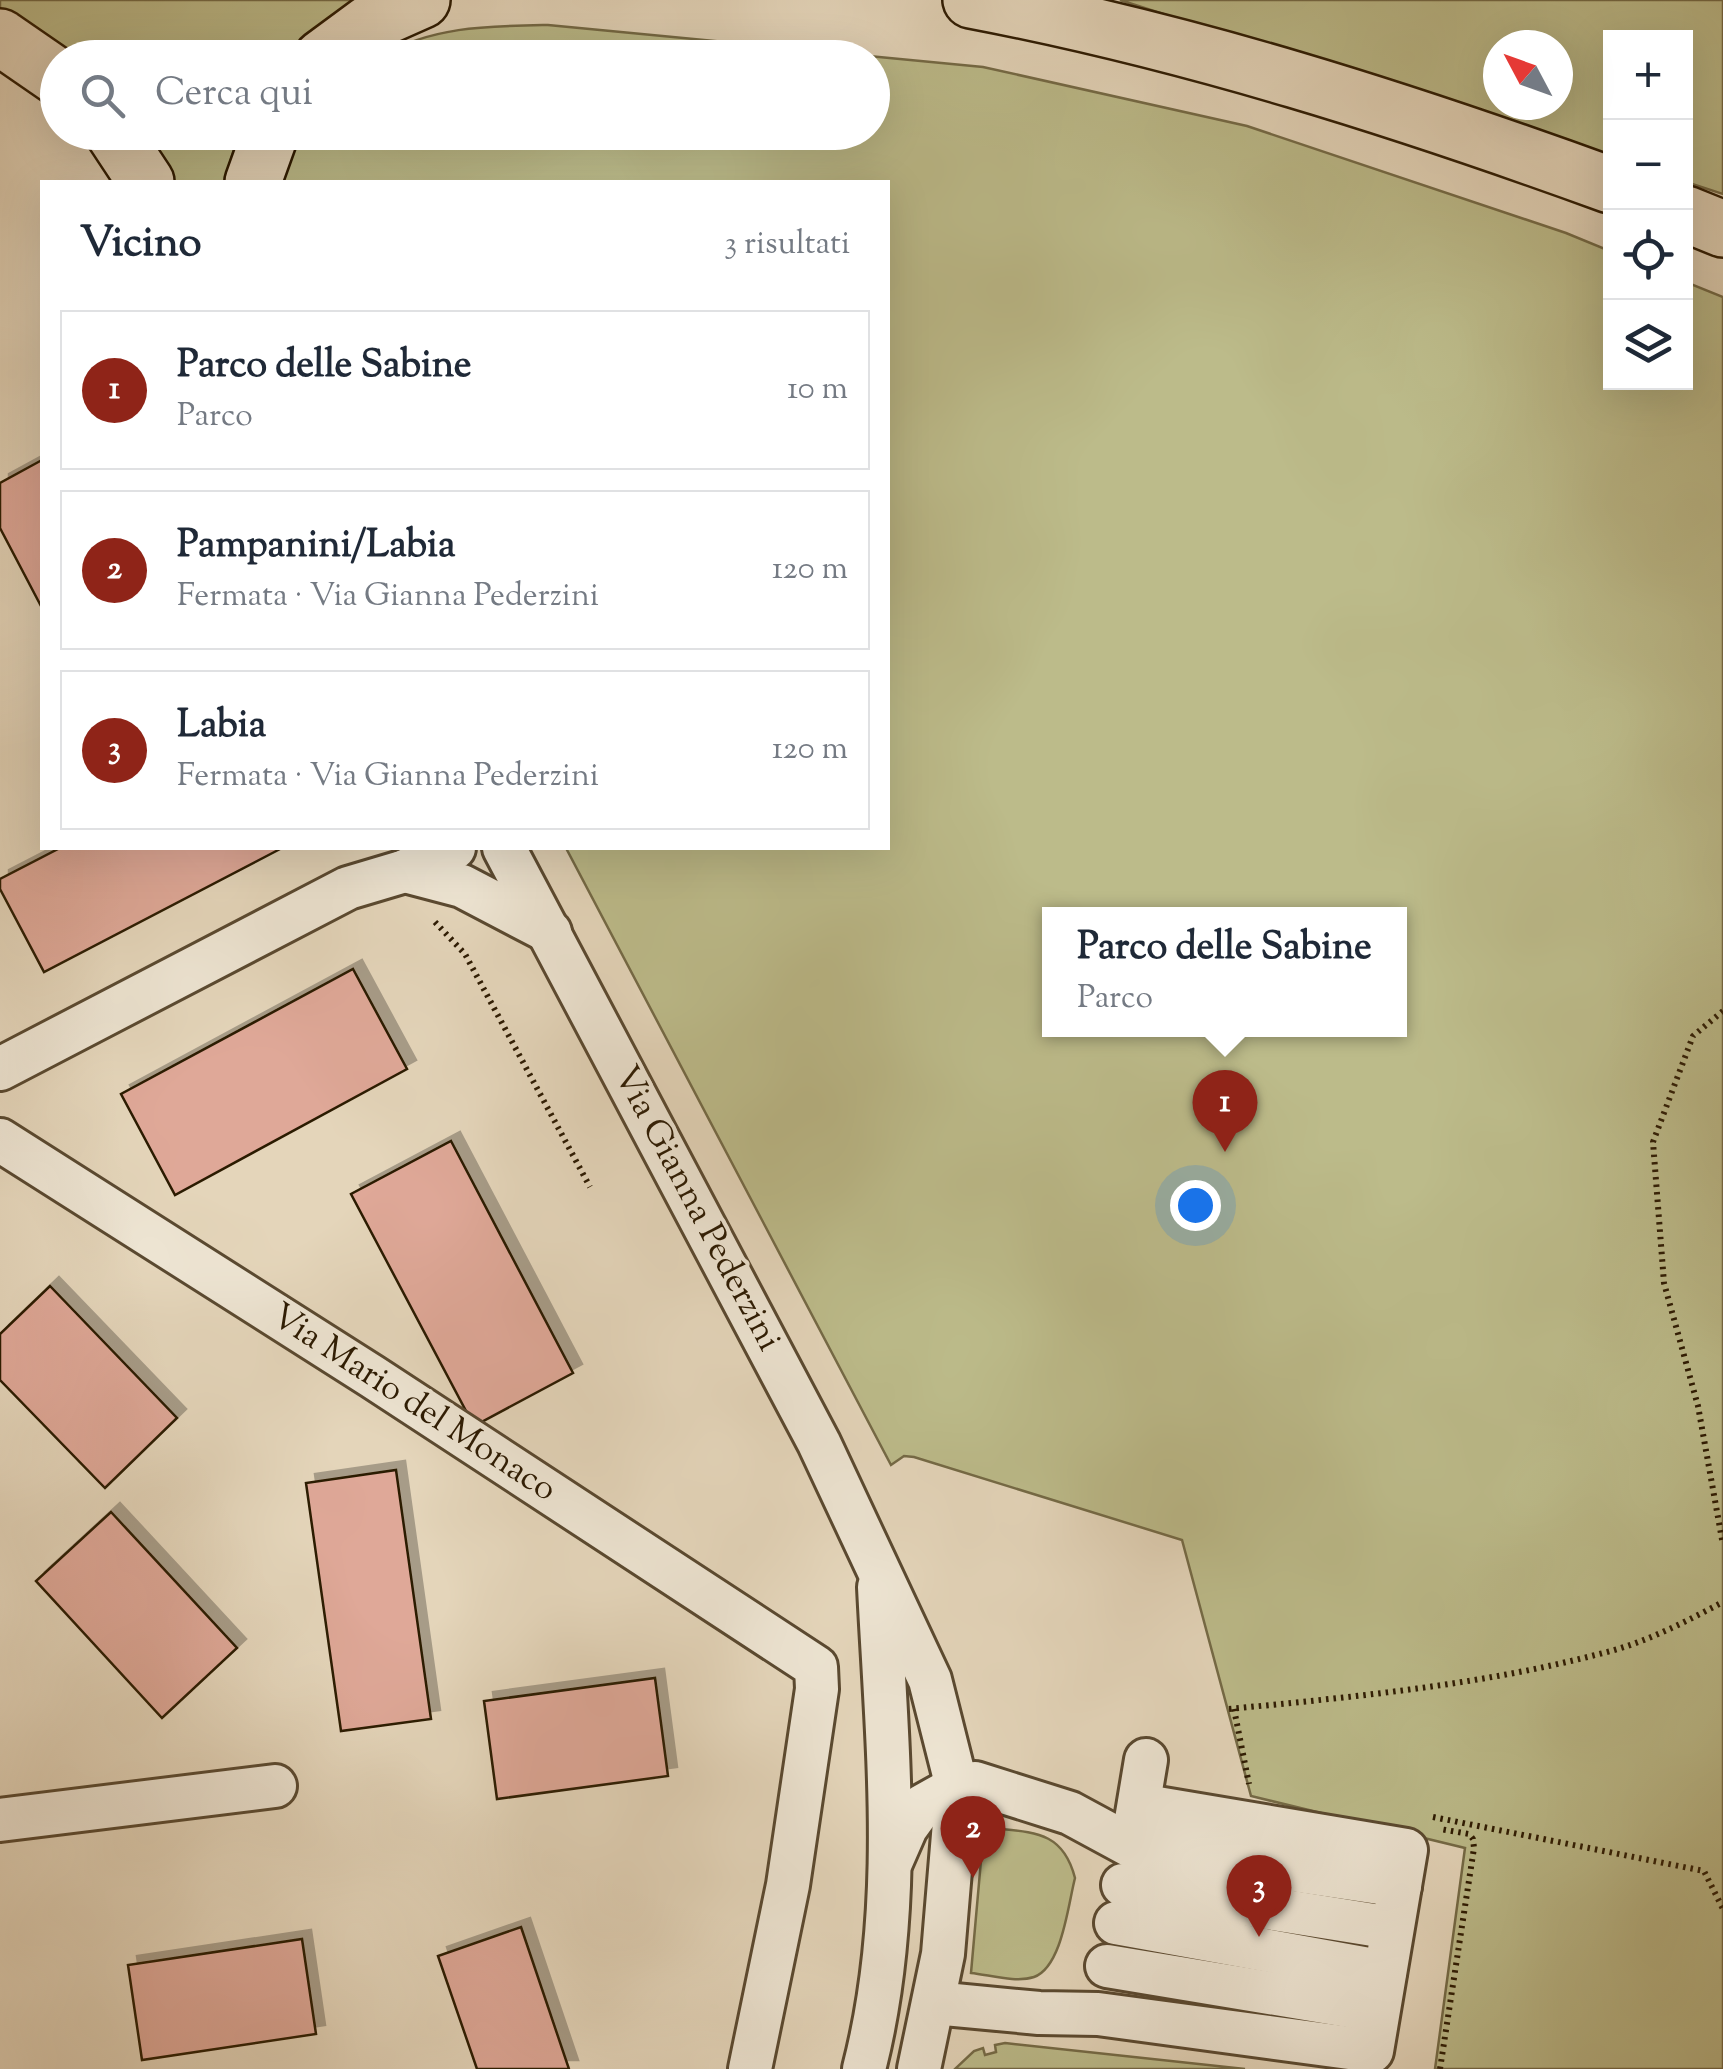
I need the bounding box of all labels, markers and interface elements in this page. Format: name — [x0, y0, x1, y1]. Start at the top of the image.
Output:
north arrow — [1483, 30, 1573, 120]
map controls — [1603, 30, 1693, 390]
button: + — [1603, 30, 1693, 120]
search box — [40, 40, 890, 150]
icon: search — [75, 68, 130, 123]
text: Cerca qui — [155, 68, 313, 122]
button: − — [1603, 120, 1693, 210]
button: locate — [1603, 210, 1693, 300]
text: Vicino — [80, 215, 201, 275]
text: 3 risultati — [724, 222, 850, 268]
button: layers — [1603, 300, 1693, 390]
text: Parco delle Sabine — [177, 340, 472, 394]
text: 1 — [109, 367, 120, 413]
text: 10 m — [787, 367, 848, 413]
text: Parco — [177, 394, 253, 440]
text: Pampanini/Labia — [177, 520, 455, 574]
text: 2 — [107, 547, 122, 593]
text: 120 m — [772, 547, 848, 593]
text: Fermata · Via Gianna Pederzini — [177, 574, 599, 620]
text: Labia — [177, 700, 266, 754]
text: 3 — [108, 727, 121, 773]
text: 120 m — [772, 727, 848, 773]
text: Fermata · Via Gianna Pederzini — [177, 754, 599, 800]
popup — [1042, 907, 1407, 1037]
text: Parco delle Sabine — [1077, 922, 1372, 976]
text: Parco — [1077, 976, 1153, 1022]
street label: Via Gianna Pederzini — [599, 1057, 793, 1361]
pin: 1 — [1192, 1070, 1258, 1152]
your location — [1170, 1180, 1221, 1231]
street label: Via Mario del Monaco — [260, 1292, 566, 1516]
pin: 2 — [940, 1796, 1006, 1878]
pin: 3 — [1226, 1854, 1292, 1937]

